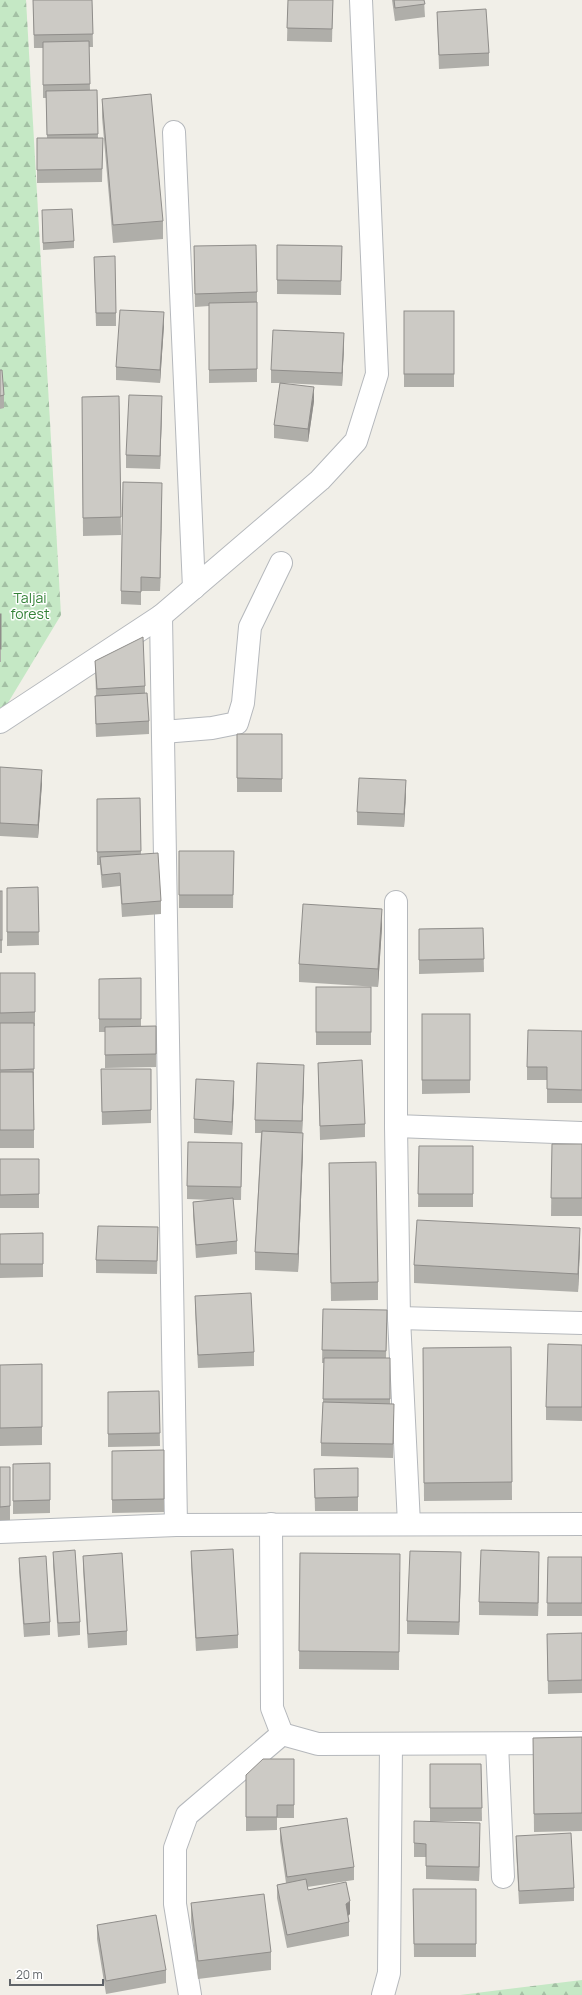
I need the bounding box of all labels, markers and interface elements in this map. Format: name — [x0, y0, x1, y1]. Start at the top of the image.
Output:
park label: Taljai forest — [10, 588, 50, 623]
scale bar — [10, 1961, 103, 1987]
text: 20 m — [16, 1966, 43, 1983]

